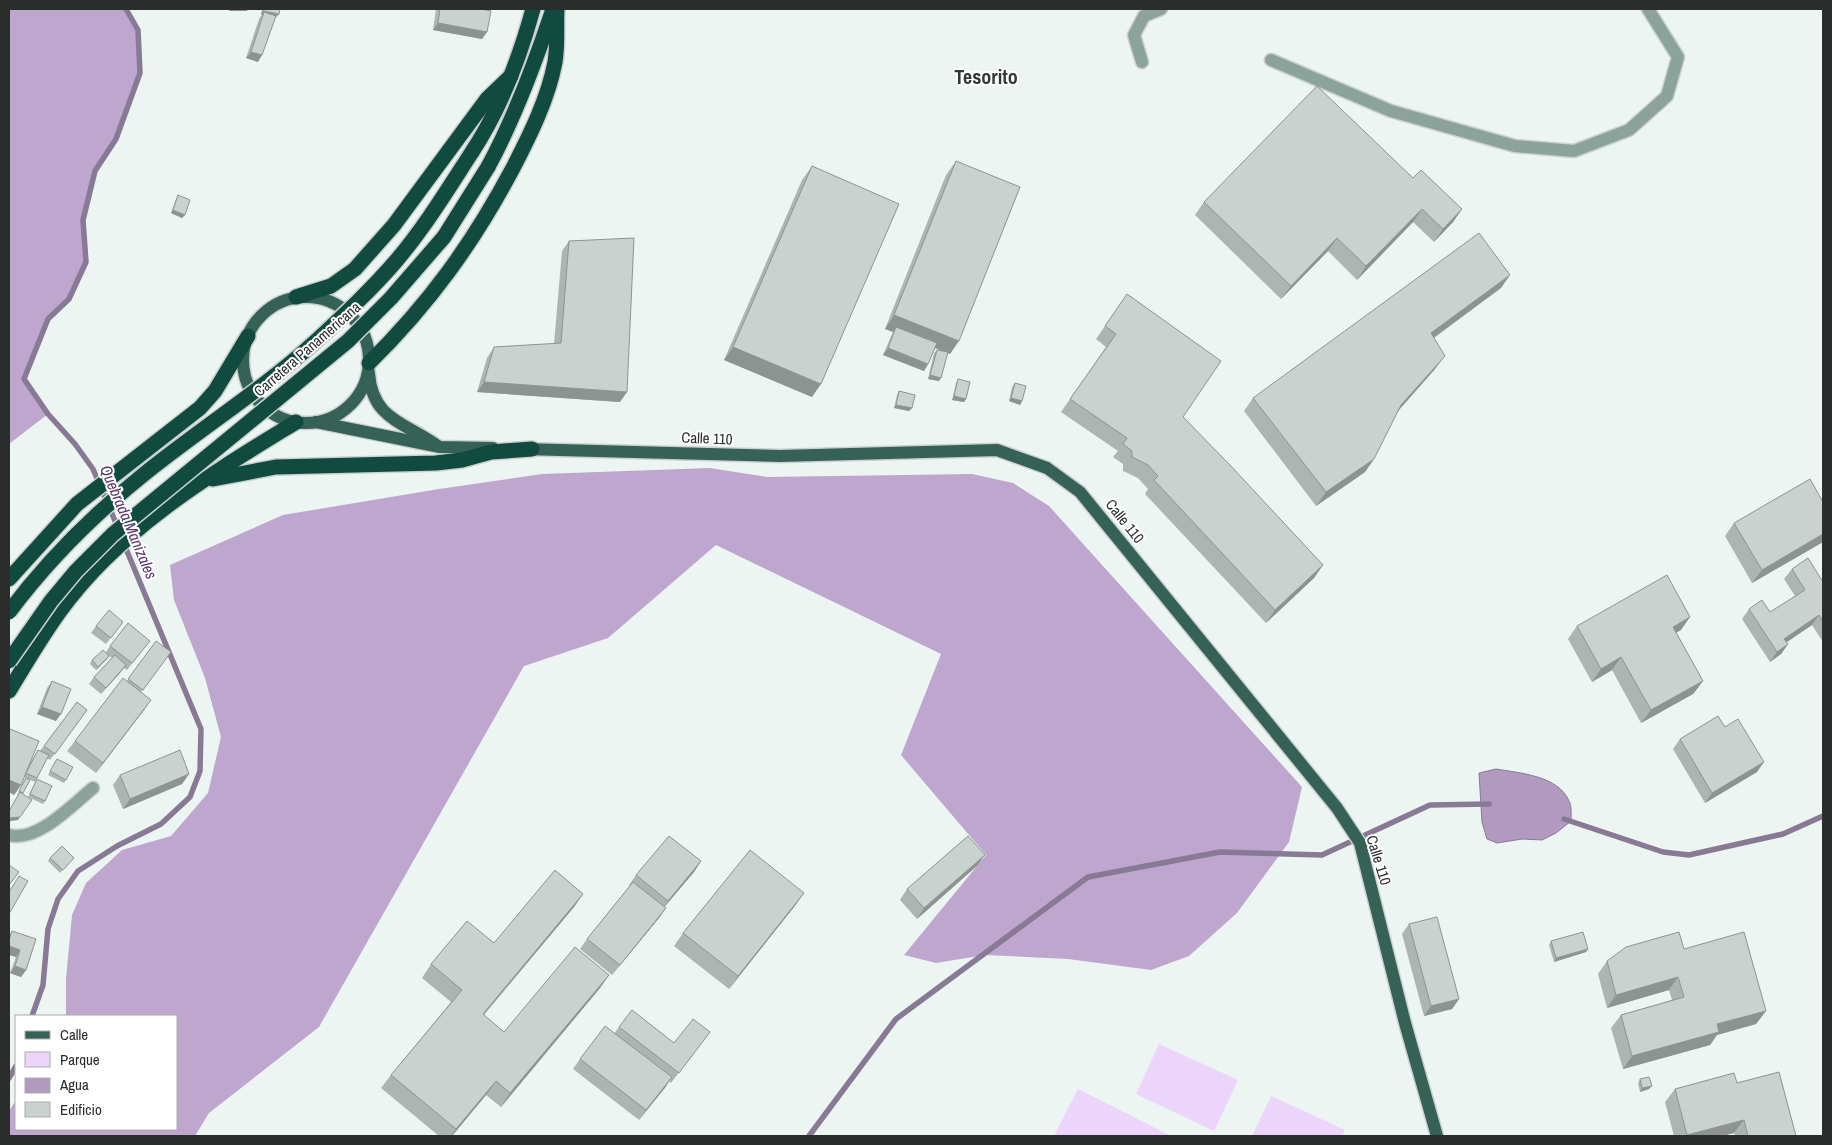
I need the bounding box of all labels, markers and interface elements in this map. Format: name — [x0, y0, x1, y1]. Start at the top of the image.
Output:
district label: Tesorito — [954, 63, 1018, 90]
street label: Carretera Panamericana — [249, 297, 365, 401]
street label: Calle 110 — [681, 427, 733, 449]
water label: Quebrada Manizales — [95, 462, 163, 583]
street label: Calle 110 — [1101, 495, 1149, 548]
street label: Calle 110 — [1361, 833, 1397, 888]
legend — [15, 1015, 178, 1130]
text: Calle — [60, 1024, 88, 1045]
text: Parque — [60, 1049, 100, 1070]
text: Agua — [59, 1074, 89, 1095]
text: Edificio — [60, 1099, 102, 1120]

